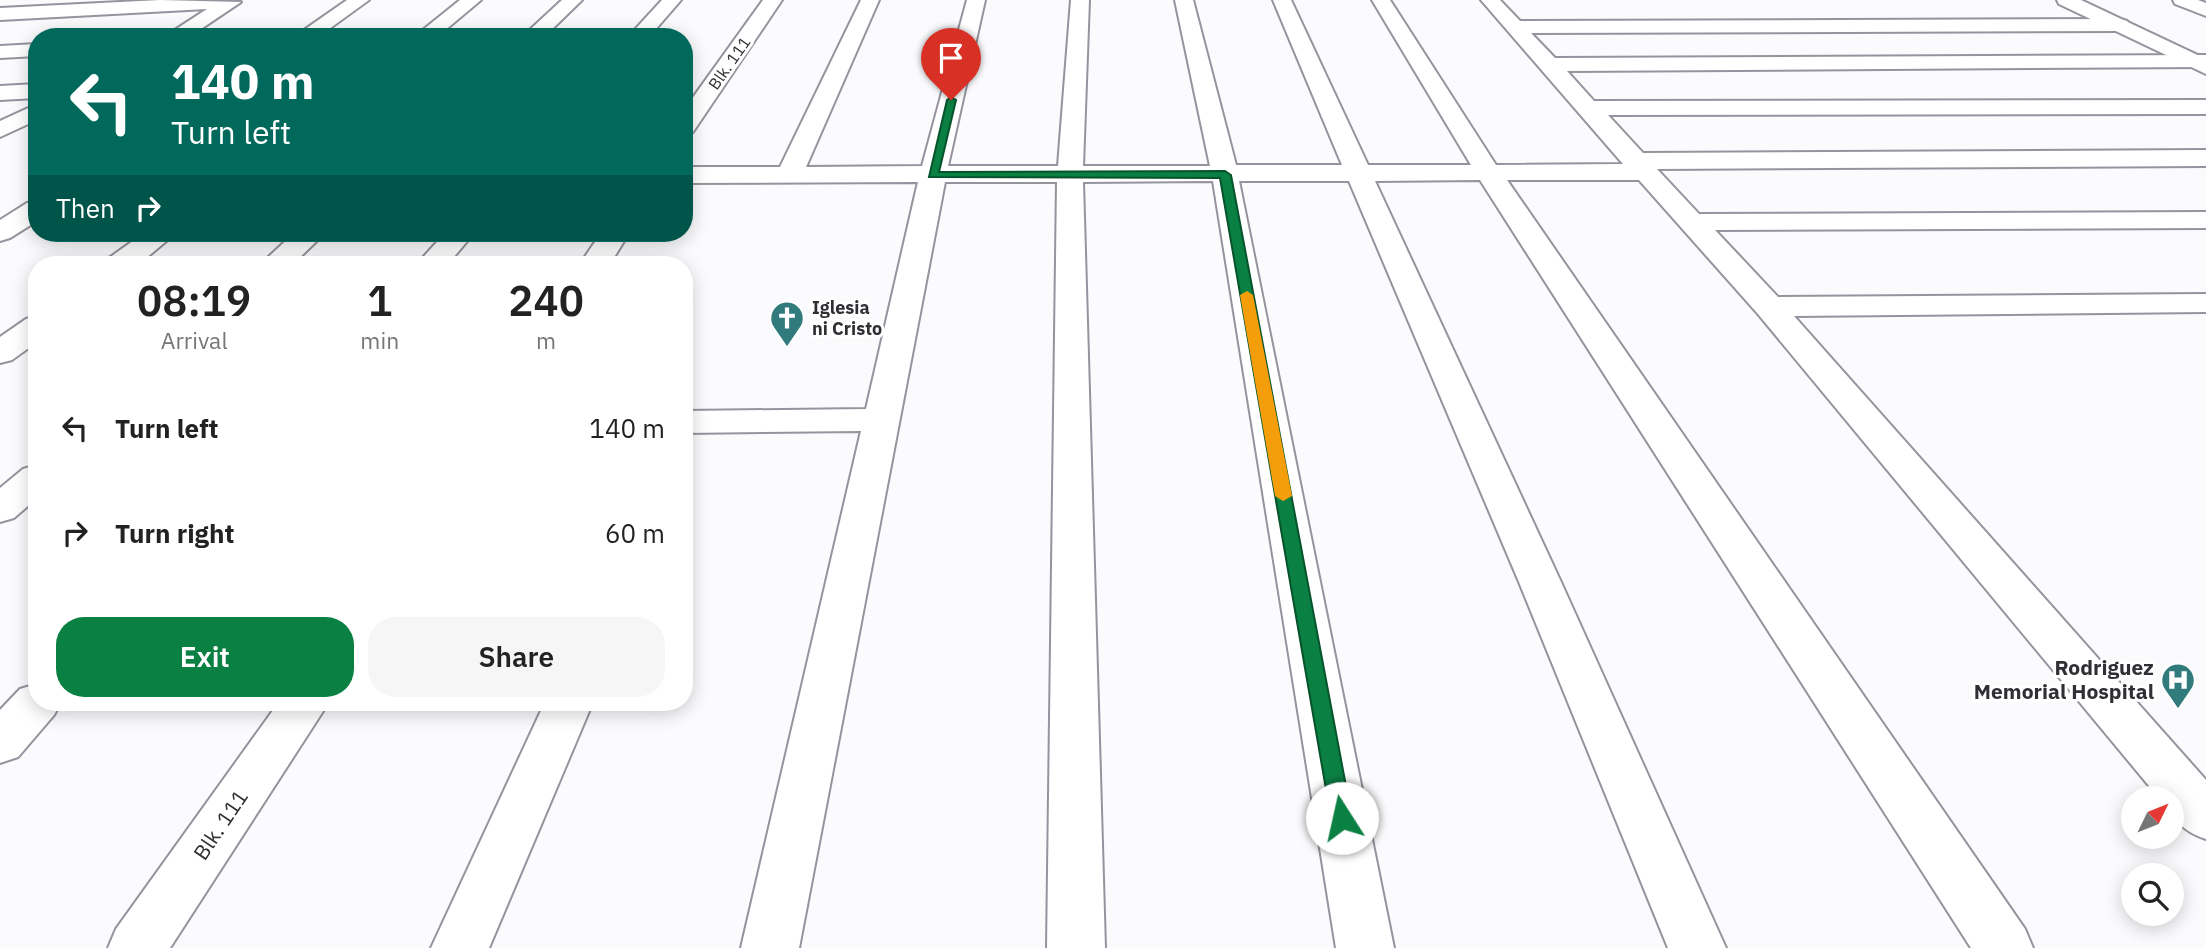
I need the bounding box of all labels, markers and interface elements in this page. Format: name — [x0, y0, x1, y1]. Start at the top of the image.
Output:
pin — [921, 28, 981, 100]
street label: Blk. 111 — [704, 33, 754, 93]
icon: arrive — [932, 39, 970, 77]
text: 140 m — [171, 49, 315, 112]
icon: left — [56, 56, 147, 147]
text: Turn left — [171, 111, 291, 153]
icon: right — [129, 189, 167, 227]
text: Then — [56, 191, 115, 225]
text: 08:19 — [137, 273, 251, 328]
text: 1 — [367, 273, 392, 328]
text: 240 — [508, 273, 584, 328]
place label: Iglesia ni Cristo — [812, 296, 882, 340]
church icon: Iglesia ni Cristo — [768, 299, 806, 348]
text: Arrival — [161, 325, 228, 355]
text: min — [360, 325, 399, 355]
text: m — [536, 325, 556, 355]
icon: left — [56, 409, 94, 447]
text: Turn left — [115, 411, 218, 445]
text: 140 m — [589, 411, 665, 445]
icon: right — [56, 514, 94, 552]
text: Turn right — [115, 516, 234, 550]
text: 60 m — [605, 516, 665, 550]
button: Exit — [56, 617, 354, 697]
button: Share — [368, 617, 665, 697]
place label: Rodriguez Memorial Hospital — [1974, 653, 2154, 705]
hospital icon: Rodriguez Memorial Hospital — [2159, 661, 2197, 710]
position arrow — [1305, 781, 1379, 855]
street label: Blk. 111 — [186, 784, 254, 865]
north arrow — [2121, 786, 2184, 849]
map controls — [2121, 786, 2184, 926]
button: search — [2121, 863, 2184, 926]

